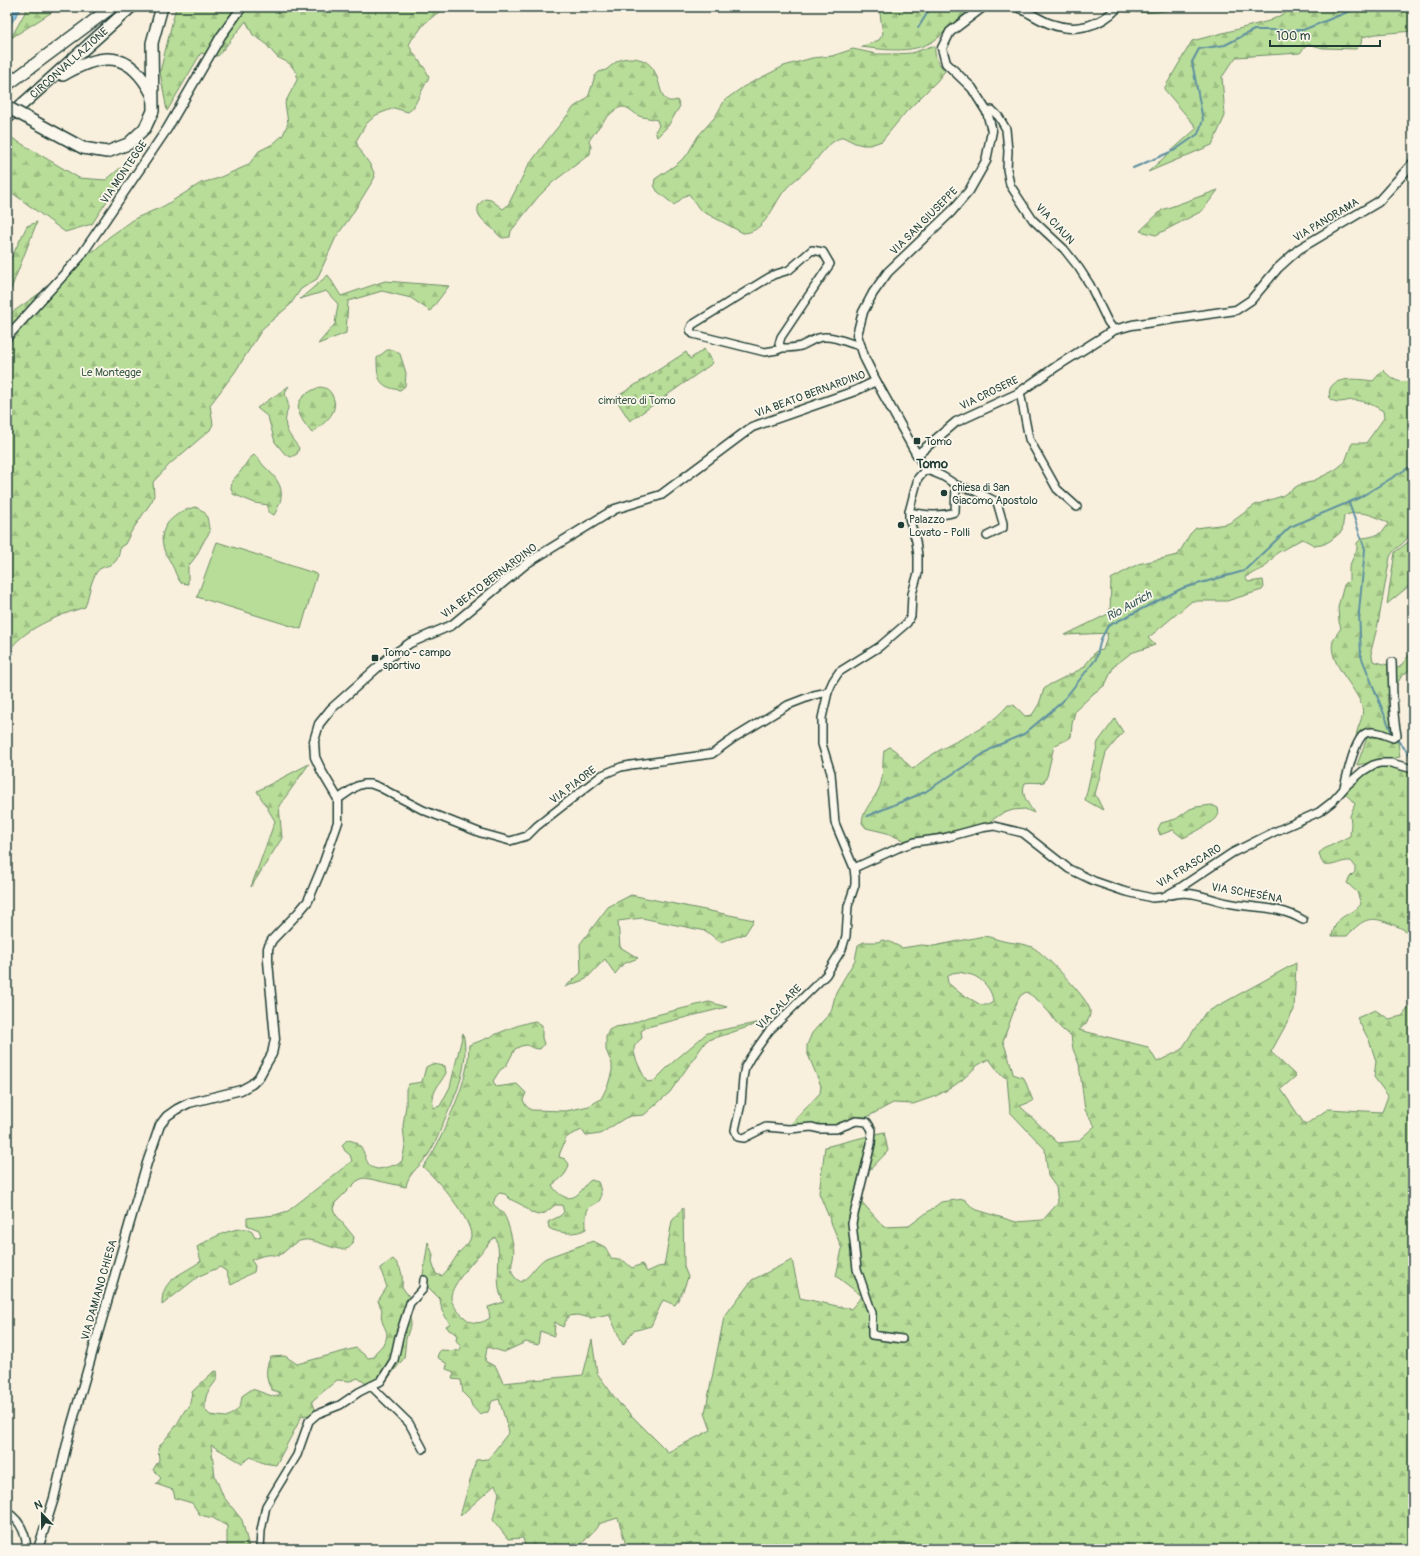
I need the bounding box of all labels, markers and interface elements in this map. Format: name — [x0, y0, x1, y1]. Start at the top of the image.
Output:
scale bar — [1270, 22, 1380, 48]
street label: CIRCONVALLAZIONE — [27, 24, 111, 101]
text: 100 m — [1276, 29, 1311, 44]
street label: VIA MONTEGGE — [98, 138, 150, 206]
street label: VIA SAN GIUSEPPE — [887, 184, 961, 258]
street label: VIA PANORAMA — [1291, 195, 1361, 245]
street label: VIA CIAUN — [1033, 201, 1077, 247]
park label: Le Montegge — [81, 366, 142, 379]
street label: VIA BEATO BERNARDINO — [753, 368, 867, 420]
street label: VIA CROSERE — [958, 373, 1021, 413]
park label: cimitero di Tomo — [598, 394, 676, 407]
place label: Tomo — [925, 435, 952, 448]
marker: Tomo — [912, 436, 922, 446]
district label: Tomo — [915, 456, 948, 472]
place label: chiesa di San Giacomo Apostolo — [952, 481, 1038, 507]
marker: chiesa di San Giacomo Apostolo — [939, 488, 949, 498]
place label: Palazzo Lovato - Polli — [909, 513, 970, 539]
marker: Palazzo Lovato - Polli — [896, 520, 906, 530]
street label: VIA BEATO BERNARDINO — [439, 541, 539, 621]
water label: Rio Aurich — [1104, 587, 1156, 625]
place label: Tomo - campo sportivo — [383, 646, 451, 672]
marker: Tomo - campo sportivo — [370, 653, 380, 663]
street label: VIA PIAORE — [547, 763, 599, 807]
street label: VIA FRASCARO — [1154, 842, 1224, 890]
street label: VIA SCHESÉNA — [1210, 880, 1284, 906]
street label: VIA CALARE — [754, 981, 805, 1032]
street label: VIA DAMIANO CHIESA — [78, 1238, 120, 1342]
north arrow — [22, 1494, 62, 1534]
text: N — [33, 1498, 45, 1513]

